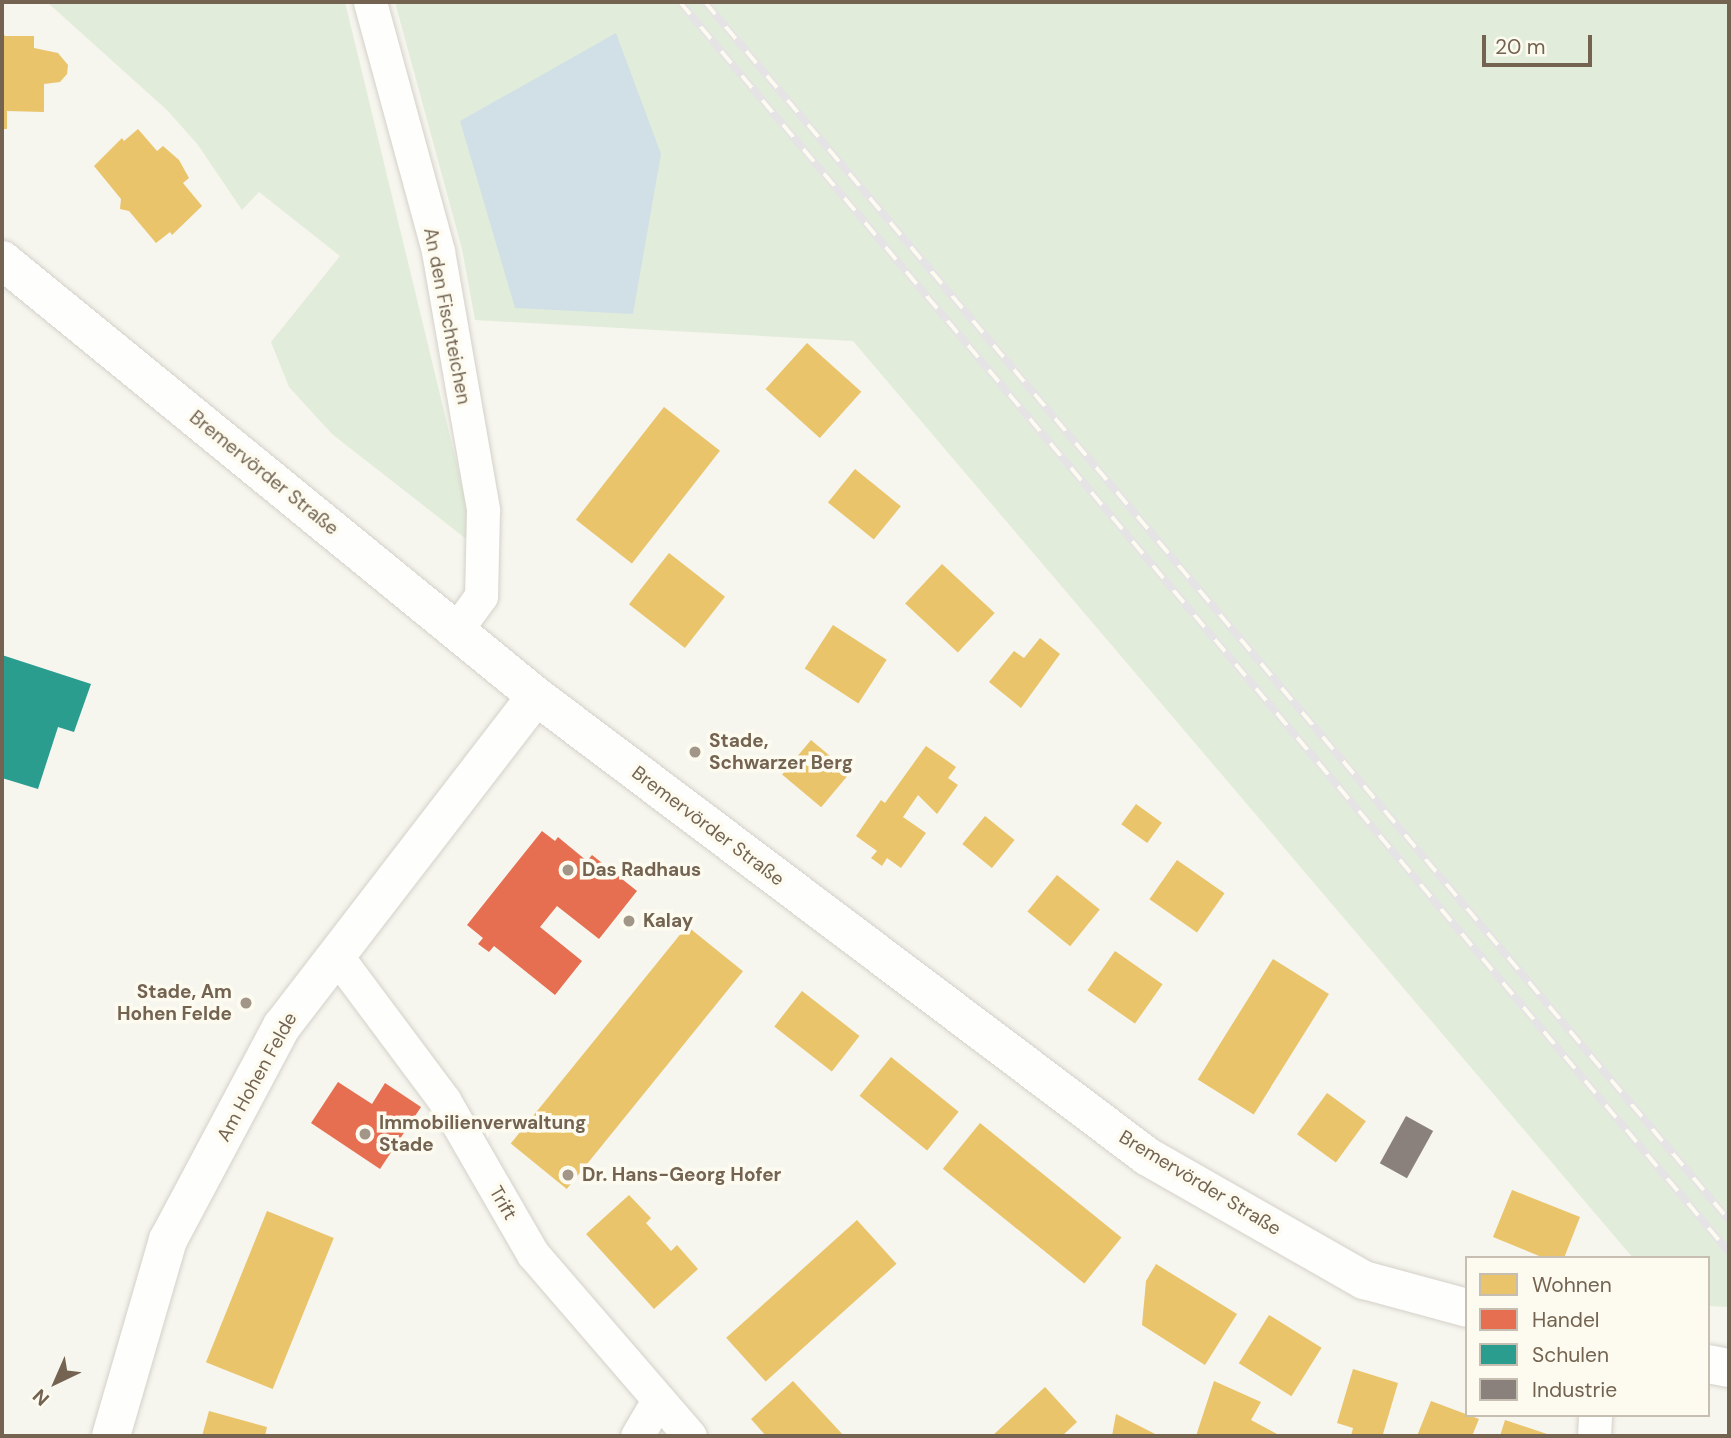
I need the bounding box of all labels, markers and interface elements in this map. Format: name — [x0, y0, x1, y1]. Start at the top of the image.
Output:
scale bar — [1486, 21, 1596, 65]
text: 20 m — [1495, 33, 1546, 61]
street label: An den Fischteichen — [419, 226, 475, 406]
street label: Bremervörder Straße — [185, 406, 343, 540]
place label: Stade, Schwarzer Berg — [709, 730, 853, 774]
marker: Stade, Schwarzer Berg — [687, 744, 703, 760]
street label: Bremervörder Straße — [627, 761, 789, 891]
place label: Das Radhaus — [582, 859, 701, 881]
marker: Das Radhaus — [560, 862, 576, 878]
place label: Kalay — [643, 910, 693, 932]
marker: Kalay — [621, 913, 637, 929]
place label: Stade, Am Hohen Felde — [117, 981, 232, 1025]
marker: Stade, Am Hohen Felde — [238, 995, 254, 1011]
street label: Am Hohen Felde — [212, 1009, 302, 1145]
place label: Immobilienverwaltung Stade — [379, 1112, 586, 1156]
marker: Immobilienverwaltung Stade — [357, 1126, 373, 1142]
street label: Bremervörder Straße — [1115, 1126, 1285, 1240]
place label: Dr. Hans-Georg Hofer — [582, 1164, 781, 1186]
marker: Dr. Hans-Georg Hofer — [560, 1167, 576, 1183]
street label: Trift — [484, 1182, 522, 1224]
legend — [1465, 1256, 1710, 1417]
text: Wohnen — [1532, 1271, 1612, 1299]
text: Handel — [1532, 1306, 1600, 1334]
text: Schulen — [1532, 1341, 1609, 1369]
north arrow — [21, 1347, 91, 1417]
text: Industrie — [1532, 1376, 1617, 1404]
text: N — [27, 1384, 55, 1411]

